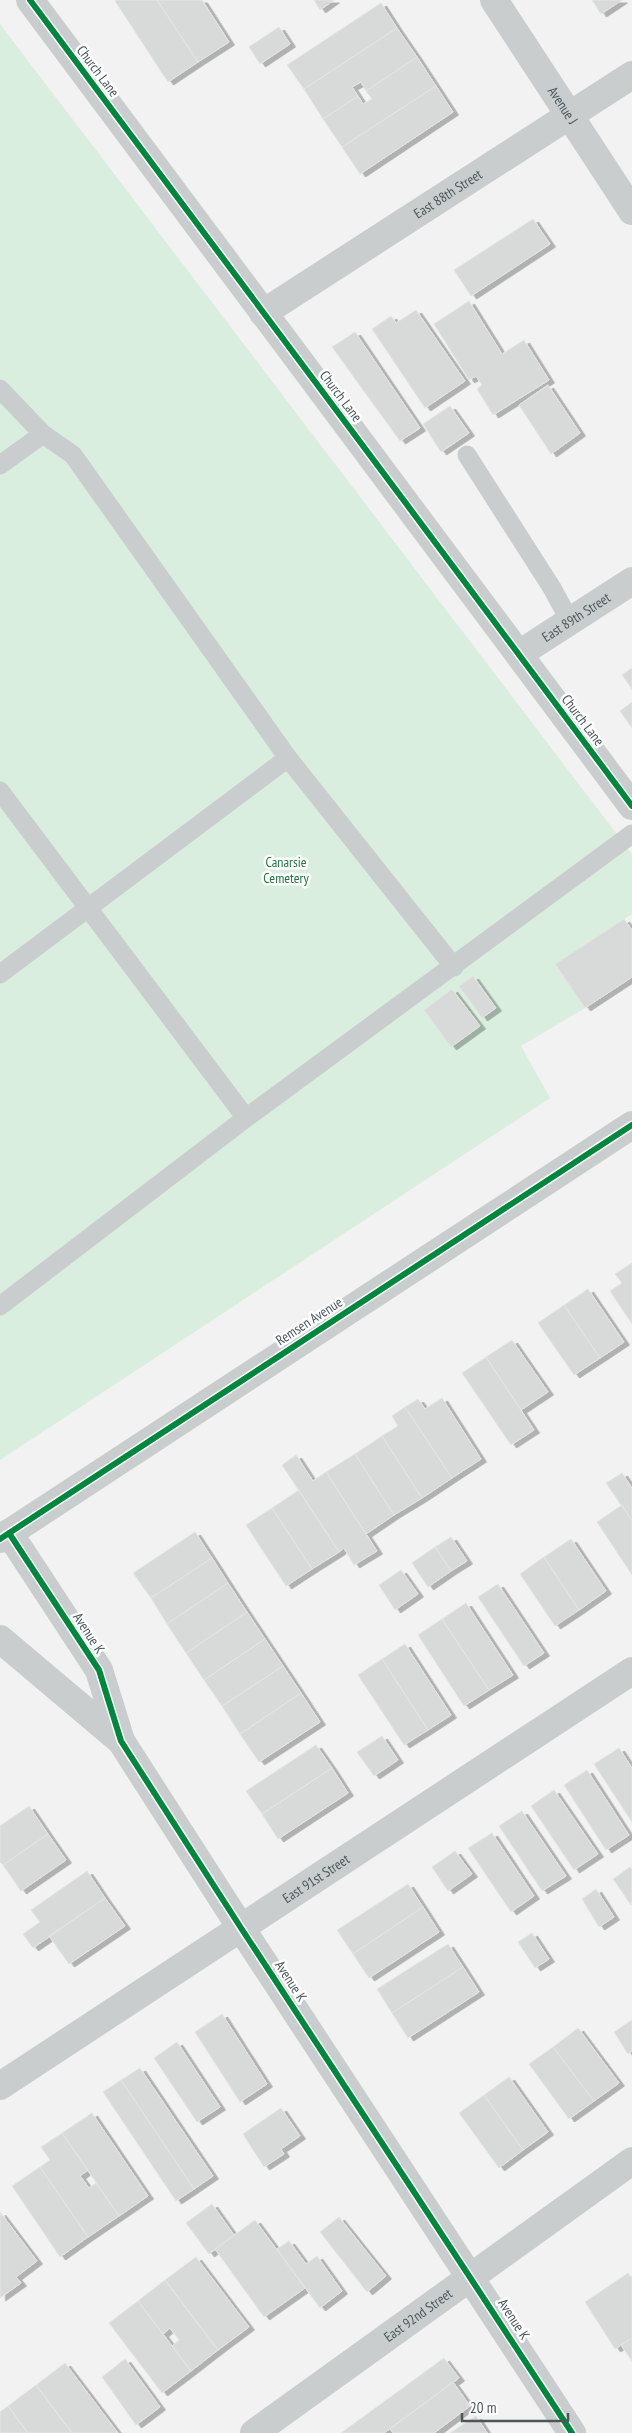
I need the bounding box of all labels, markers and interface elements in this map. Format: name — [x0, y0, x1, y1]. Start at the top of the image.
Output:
street label: Church Lane — [73, 42, 123, 100]
street label: Avenue J — [544, 83, 582, 128]
street label: East 88th Street — [410, 165, 486, 222]
street label: Church Lane — [316, 367, 366, 425]
street label: East 89th Street — [539, 588, 614, 646]
street label: Church Lane — [558, 691, 608, 749]
park label: Canarsie Cemetery — [263, 853, 309, 887]
street label: Remsen Avenue — [272, 1293, 346, 1349]
street label: Avenue K — [69, 1609, 109, 1657]
street label: East 91st Street — [279, 1850, 353, 1907]
street label: Avenue K — [271, 1957, 311, 2005]
street label: East 92nd Street — [380, 2284, 456, 2346]
street label: Avenue K — [494, 2295, 534, 2343]
scale bar — [462, 2390, 568, 2422]
text: 20 m — [470, 2398, 496, 2417]

